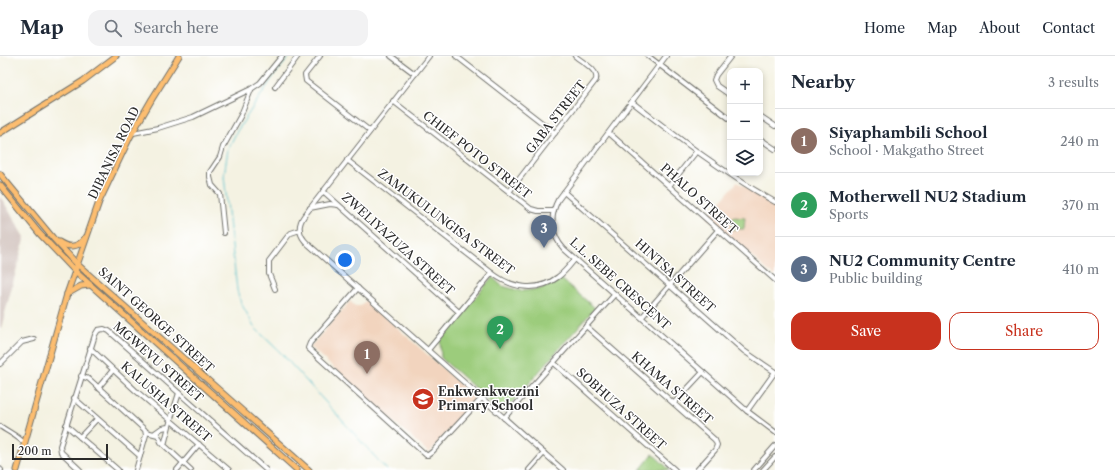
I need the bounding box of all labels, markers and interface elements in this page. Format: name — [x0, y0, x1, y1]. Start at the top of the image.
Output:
search box — [88, 10, 368, 46]
text: Map — [20, 16, 64, 39]
icon: search — [102, 17, 124, 39]
text: Search here — [134, 18, 219, 37]
text: Home — [864, 19, 905, 37]
text: Map — [927, 19, 957, 37]
text: About — [979, 19, 1020, 37]
text: Contact — [1042, 19, 1095, 37]
map controls — [727, 68, 763, 176]
button: + — [727, 68, 763, 104]
text: Nearby — [791, 72, 855, 92]
text: 3 results — [1048, 74, 1099, 90]
street label: GABA STREET — [522, 77, 589, 156]
street label: DIBANISA ROAD — [85, 104, 143, 201]
button: − — [727, 104, 763, 140]
street label: CHIEF POTO STREET — [420, 108, 535, 202]
text: Siyaphambili School — [829, 123, 987, 142]
text: 1 — [801, 133, 807, 149]
text: 240 m — [1060, 133, 1099, 149]
button: layers — [727, 140, 763, 176]
text: School · Makgatho Street — [829, 142, 984, 158]
street label: PHALO STREET — [658, 160, 741, 237]
street label: ZAMUKULUNGISA STREET — [375, 165, 518, 278]
text: Motherwell NU2 Stadium — [829, 187, 1026, 206]
street label: ZWELIYAZUZA STREET — [339, 189, 458, 298]
text: 2 — [800, 197, 808, 213]
text: 370 m — [1062, 197, 1099, 213]
text: Sports — [829, 206, 868, 222]
pin: 3 — [531, 215, 557, 248]
street label: L.L. SEBE CRESCENT — [567, 234, 674, 333]
street label: HINTSA STREET — [632, 236, 719, 316]
your location — [335, 250, 355, 270]
text: NU2 Community Centre — [829, 251, 1016, 270]
text: 3 — [800, 261, 808, 277]
text: 410 m — [1062, 261, 1099, 277]
street label: SAINT GEORGE STREET — [95, 264, 217, 375]
text: Public building — [829, 270, 922, 286]
button: Save — [791, 312, 941, 350]
button: Share — [949, 312, 1099, 350]
pin: 2 — [487, 316, 513, 349]
street label: MGWEVU STREET — [110, 318, 206, 405]
pin: 1 — [354, 341, 380, 374]
street label: KHAMA STREET — [629, 348, 716, 427]
street label: KALUSHA STREET — [118, 358, 215, 445]
street label: SOBHUZA STREET — [574, 365, 669, 453]
place label: Enkwenkwezini Primary School — [438, 384, 540, 413]
school or university icon: Enkwenkwezini Primary School — [410, 386, 436, 412]
scale bar — [12, 442, 108, 461]
text: 200 m — [18, 444, 51, 458]

